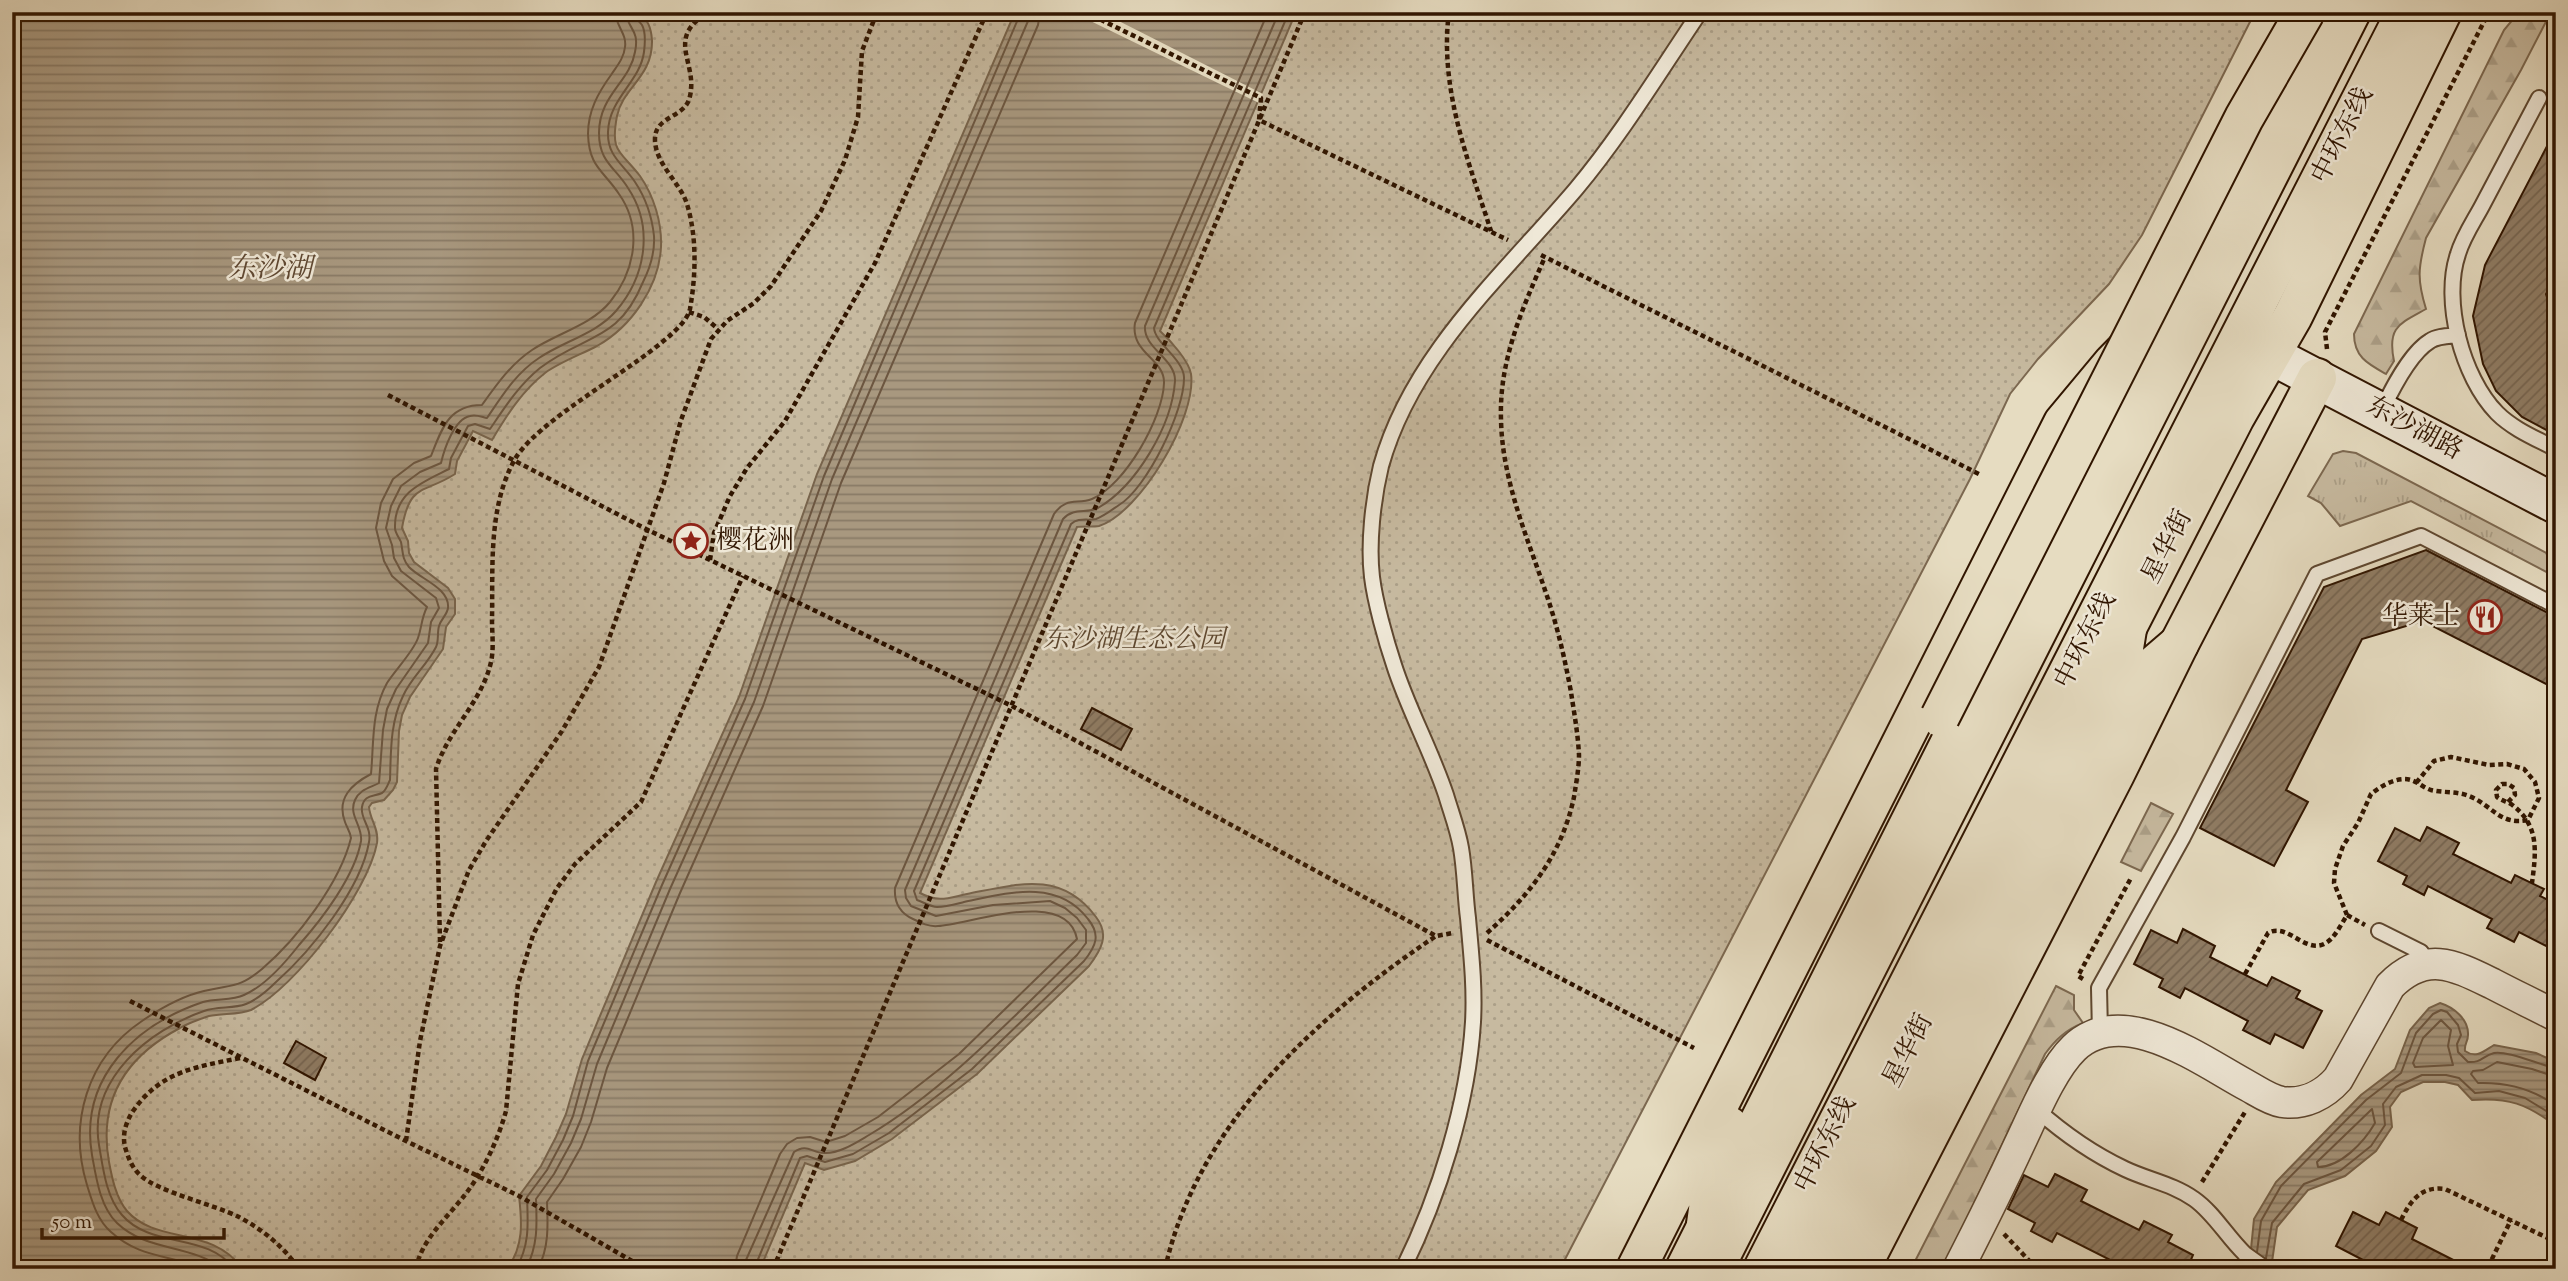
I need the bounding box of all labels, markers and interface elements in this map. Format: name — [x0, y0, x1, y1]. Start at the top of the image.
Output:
street label: 中环东线 — [2303, 81, 2383, 191]
water label: 东沙湖 — [228, 250, 317, 290]
street label: 东沙湖路 — [2359, 388, 2469, 470]
street label: 星华街 — [2134, 504, 2202, 590]
place icon: 樱花洲 — [672, 522, 710, 560]
place label: 樱花洲 — [716, 523, 794, 560]
street label: 中环东线 — [2046, 586, 2126, 696]
restaurant icon: 华莱士 — [2466, 598, 2504, 636]
place label: 华莱士 — [2382, 599, 2460, 636]
park label: 东沙湖生态公园 — [1043, 622, 1229, 659]
street label: 星华街 — [1875, 1008, 1943, 1094]
street label: 中环东线 — [1786, 1090, 1866, 1200]
scale bar — [42, 1197, 224, 1241]
text: 50 m — [51, 1208, 92, 1238]

